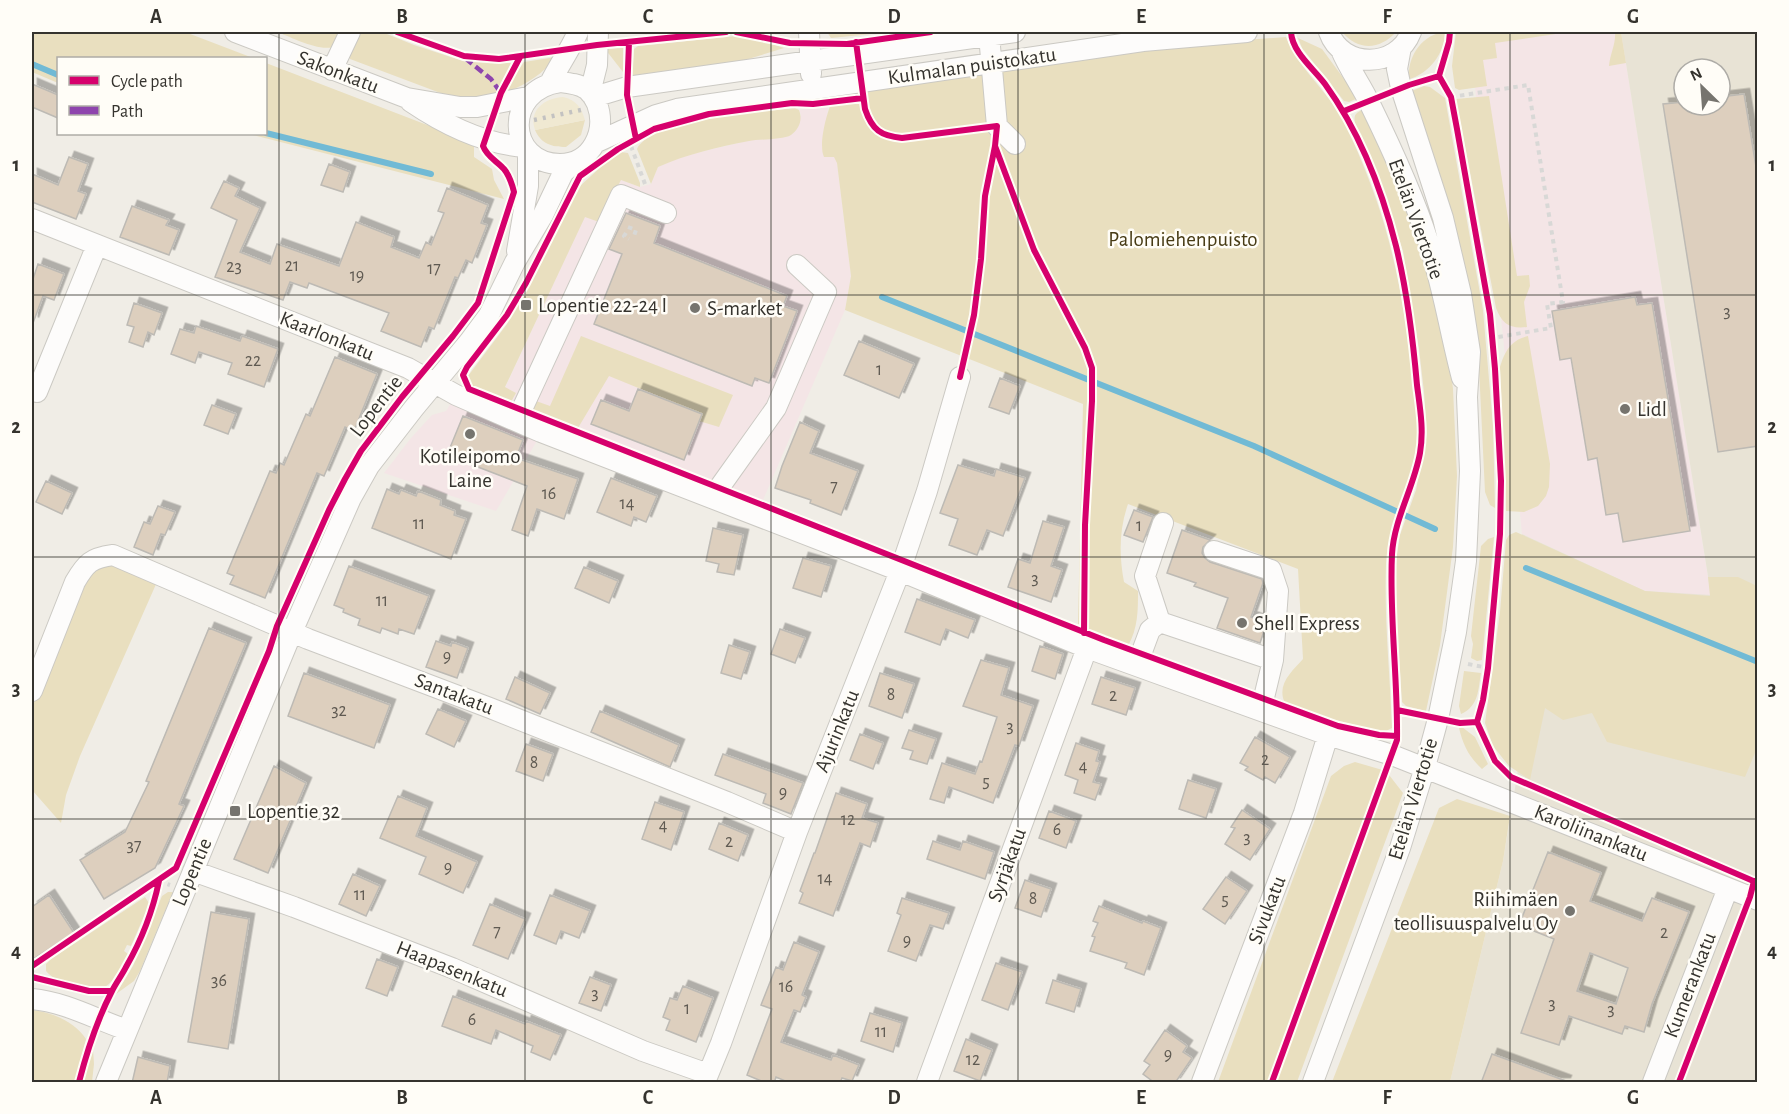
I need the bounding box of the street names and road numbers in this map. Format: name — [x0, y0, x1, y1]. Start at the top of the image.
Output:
street label: Kulmalan puistokatu — [886, 44, 1058, 88]
street label: Sakonkatu — [294, 47, 382, 97]
street label: Etelän Viertotie — [1385, 156, 1447, 282]
street label: Kaarlonkatu — [277, 308, 377, 365]
street label: Lopentie — [346, 371, 406, 441]
street label: Santakatu — [412, 669, 497, 719]
street label: Ajurinkatu — [811, 686, 863, 775]
street label: Etelän Viertotie — [1384, 736, 1442, 862]
street label: Karoliinankatu — [1531, 801, 1651, 865]
street label: Syrjäkatu — [984, 825, 1030, 905]
street label: Lopentie — [168, 835, 216, 909]
street label: Sivukatu — [1245, 873, 1290, 947]
street label: Kumerankatu — [1660, 929, 1720, 1041]
street label: Haapasenkatu — [393, 937, 511, 1001]

